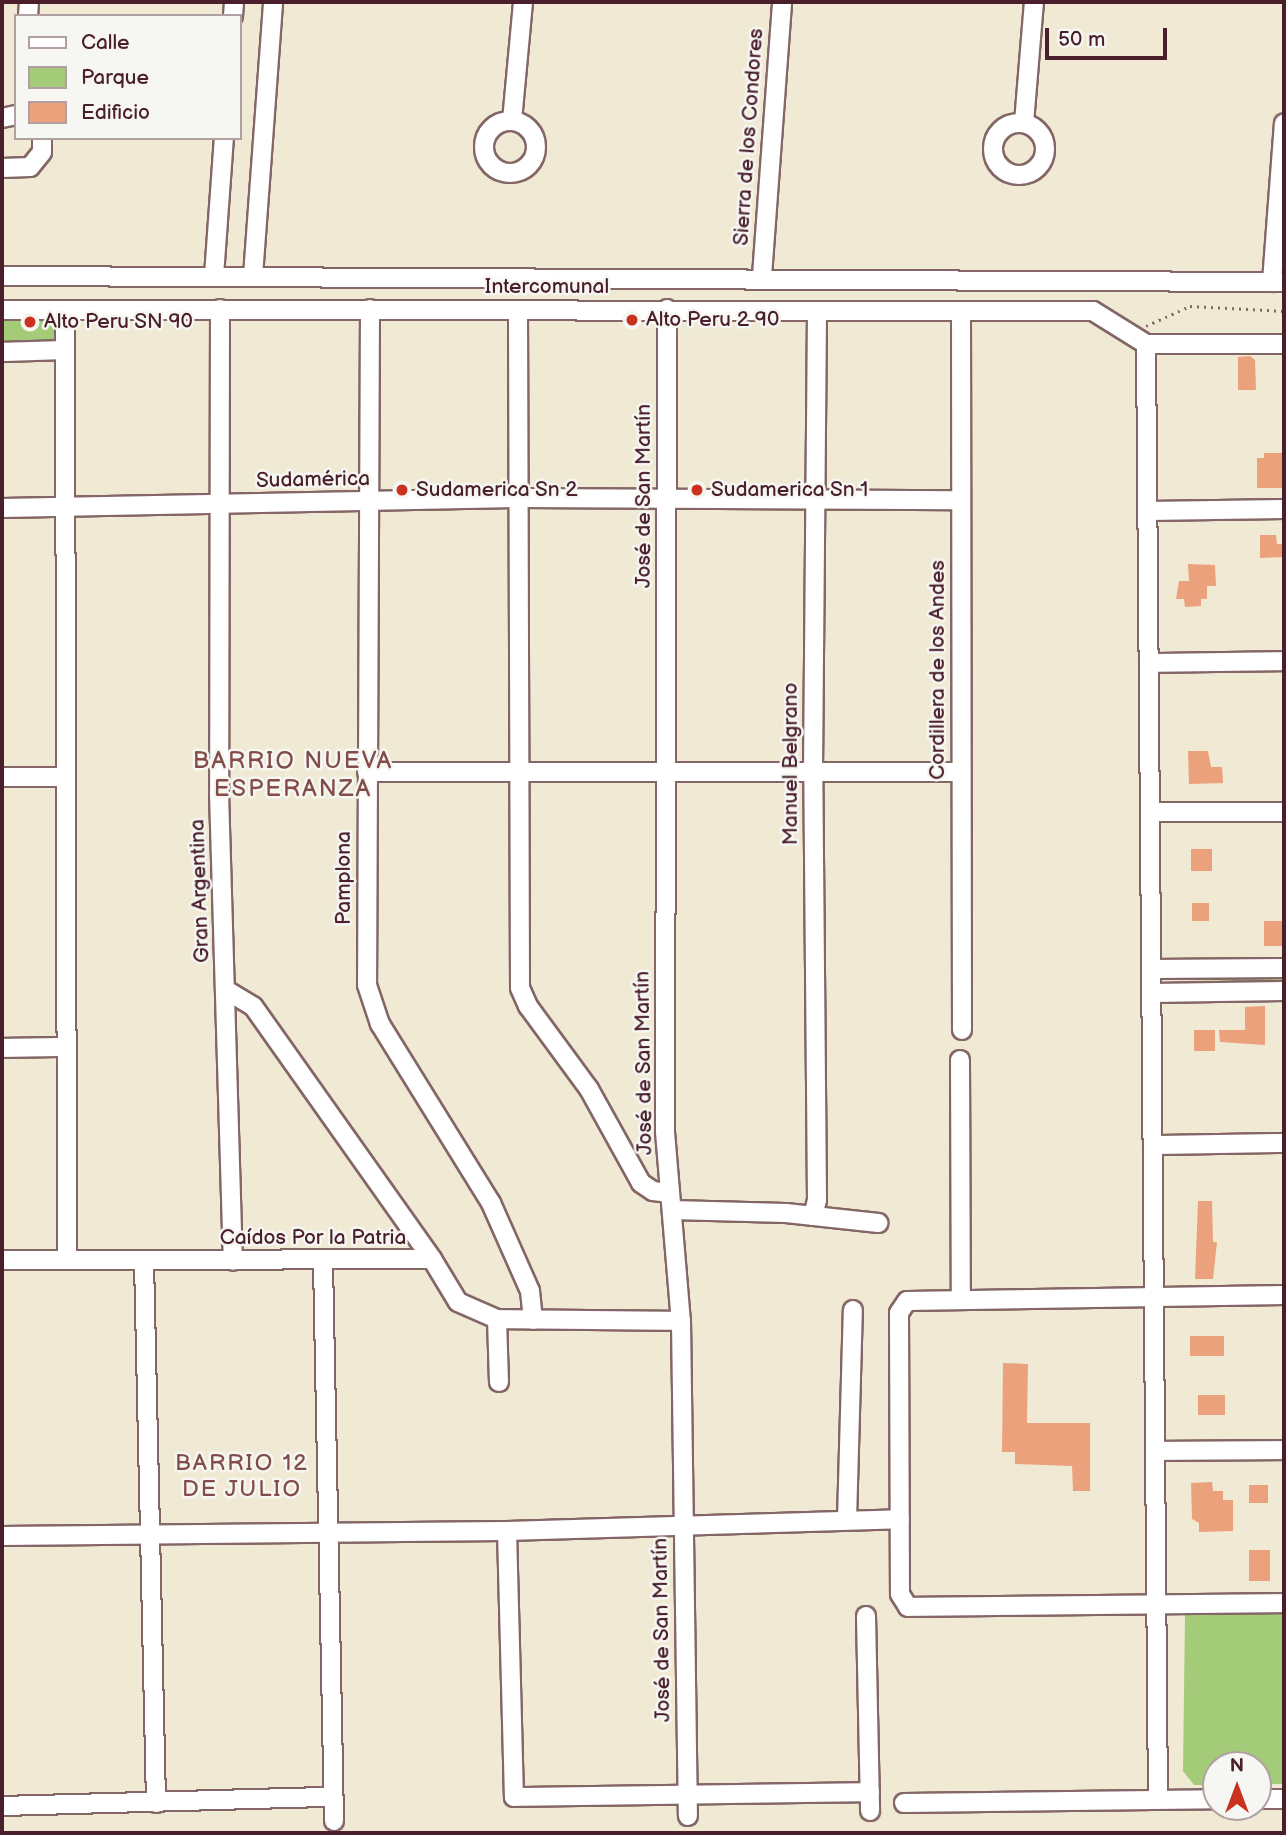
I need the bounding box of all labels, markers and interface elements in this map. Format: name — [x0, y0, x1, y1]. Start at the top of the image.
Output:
legend — [14, 14, 242, 140]
scale bar — [1048, 14, 1170, 58]
text: 50 m — [1058, 27, 1105, 52]
street label: Sierra de los Condores — [729, 28, 769, 246]
text: Calle — [81, 30, 130, 55]
text: Parque — [81, 65, 149, 90]
text: Edificio — [81, 100, 150, 125]
street label: Intercomunal — [485, 274, 609, 300]
place label: Alto Peru 2 90 — [646, 307, 779, 333]
place label: Alto Peru SN 90 — [44, 309, 193, 335]
marker: Alto Peru 2 90 — [624, 312, 640, 328]
marker: Alto Peru SN 90 — [22, 314, 38, 330]
street label: José de San Martín — [631, 404, 657, 588]
street label: Sudamérica — [256, 466, 370, 494]
place label: Sudamerica Sn 2 — [416, 477, 578, 503]
place label: Sudamerica Sn 1 — [711, 477, 869, 503]
marker: Sudamerica Sn 2 — [394, 482, 410, 498]
marker: Sudamerica Sn 1 — [689, 482, 705, 498]
street label: Cordillera de los Andes — [925, 560, 951, 780]
street label: Manuel Belgrano — [778, 683, 804, 845]
district label: BARRIO NUEVA ESPERANZA — [194, 747, 392, 803]
street label: Gran Argentina — [185, 819, 215, 963]
street label: Pamplona — [331, 831, 357, 925]
street label: José de San Martín — [630, 971, 658, 1155]
street label: Caídos Por la Patria — [220, 1225, 406, 1251]
district label: BARRIO 12 DE JULIO — [176, 1449, 308, 1503]
street label: José de San Martín — [648, 1538, 676, 1722]
north arrow — [1202, 1751, 1272, 1821]
text: N — [1230, 1755, 1244, 1778]

